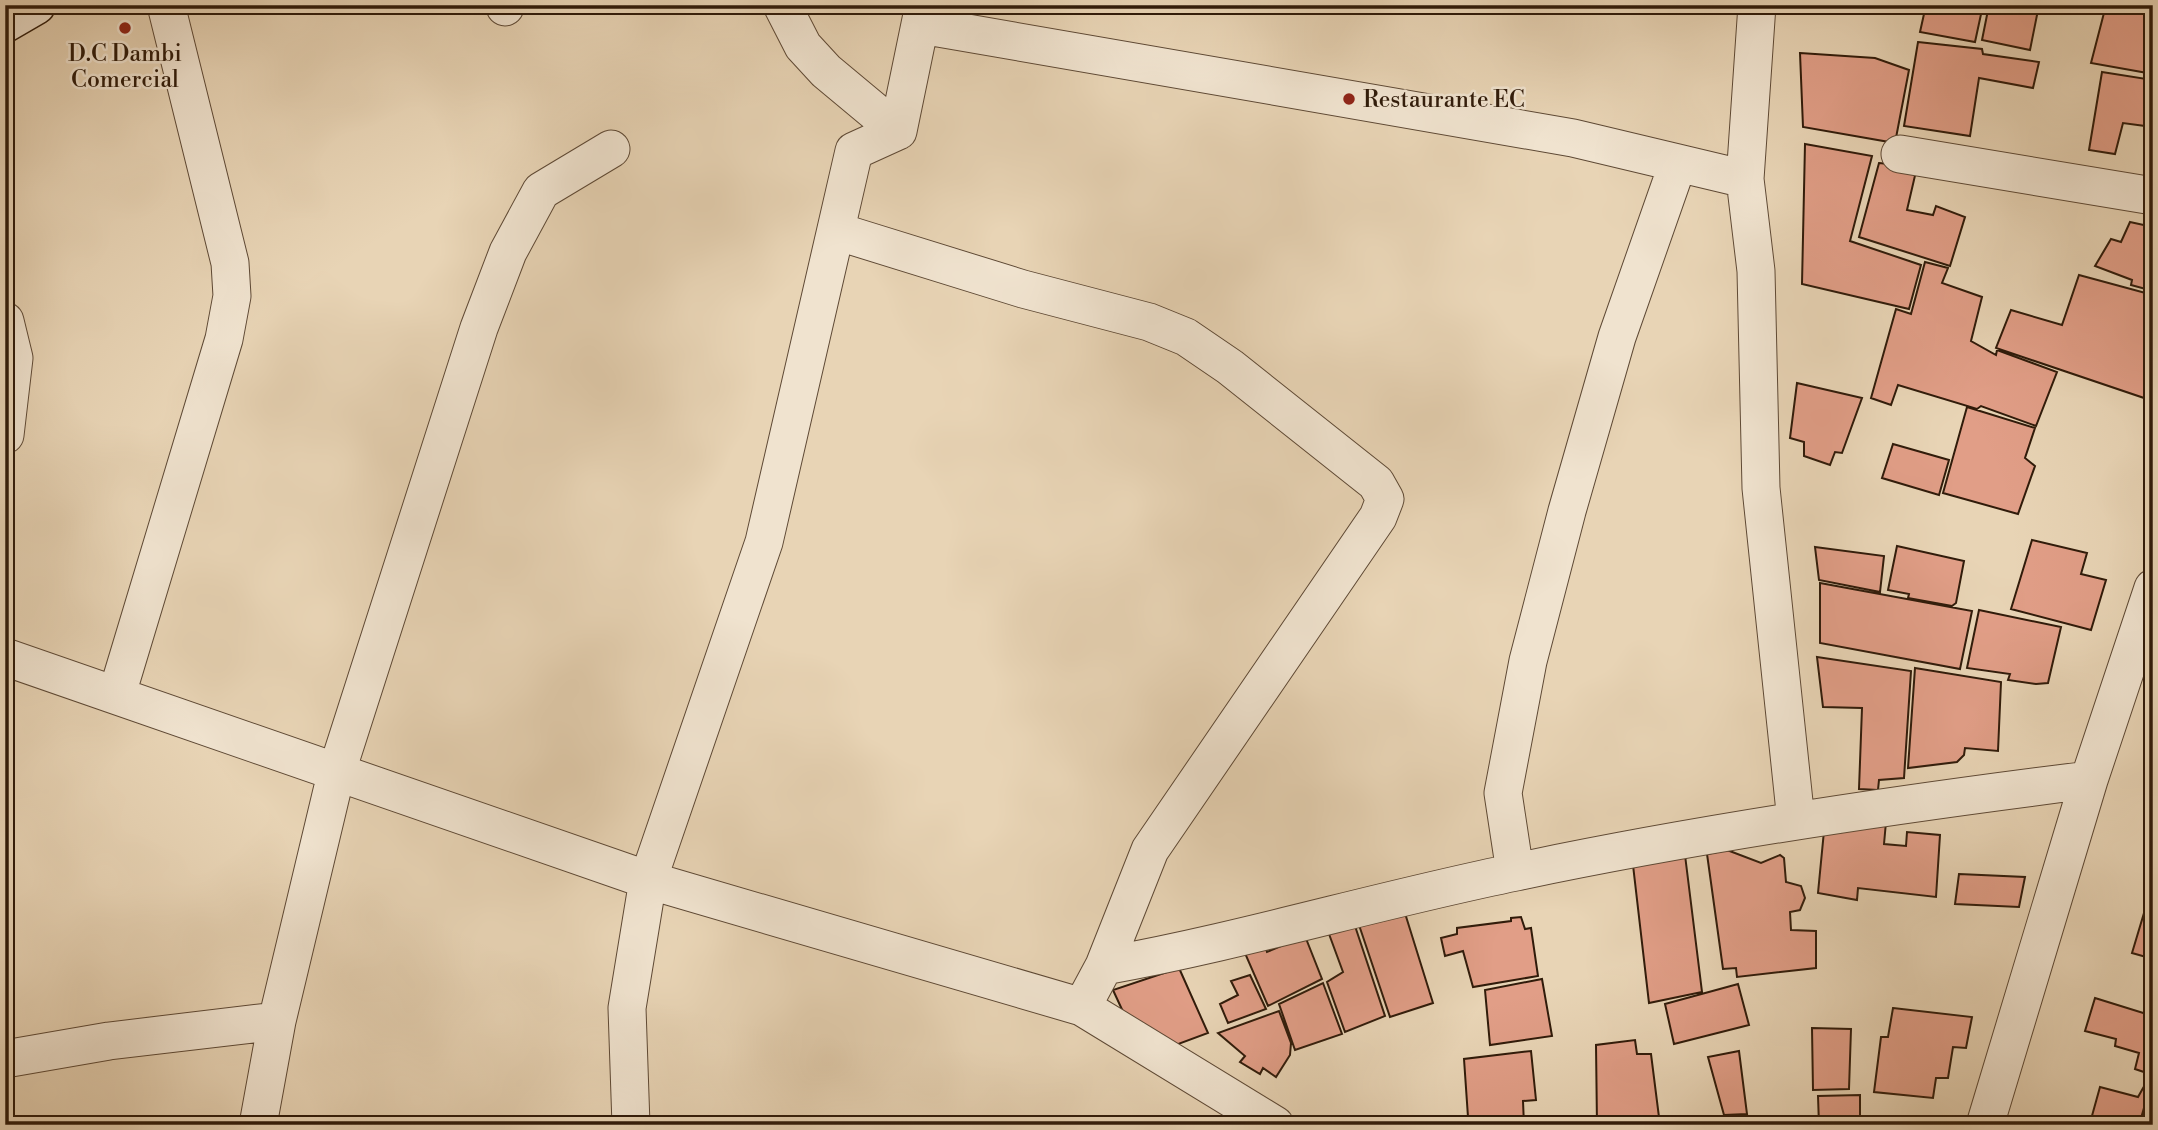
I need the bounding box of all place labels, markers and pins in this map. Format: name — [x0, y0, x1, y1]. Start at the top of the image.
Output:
marker: D.C Dambi Comercial — [117, 20, 133, 36]
place label: D.C Dambi Comercial — [68, 40, 182, 94]
place label: Restaurante EC — [1363, 86, 1525, 114]
marker: Restaurante EC — [1341, 91, 1357, 107]

